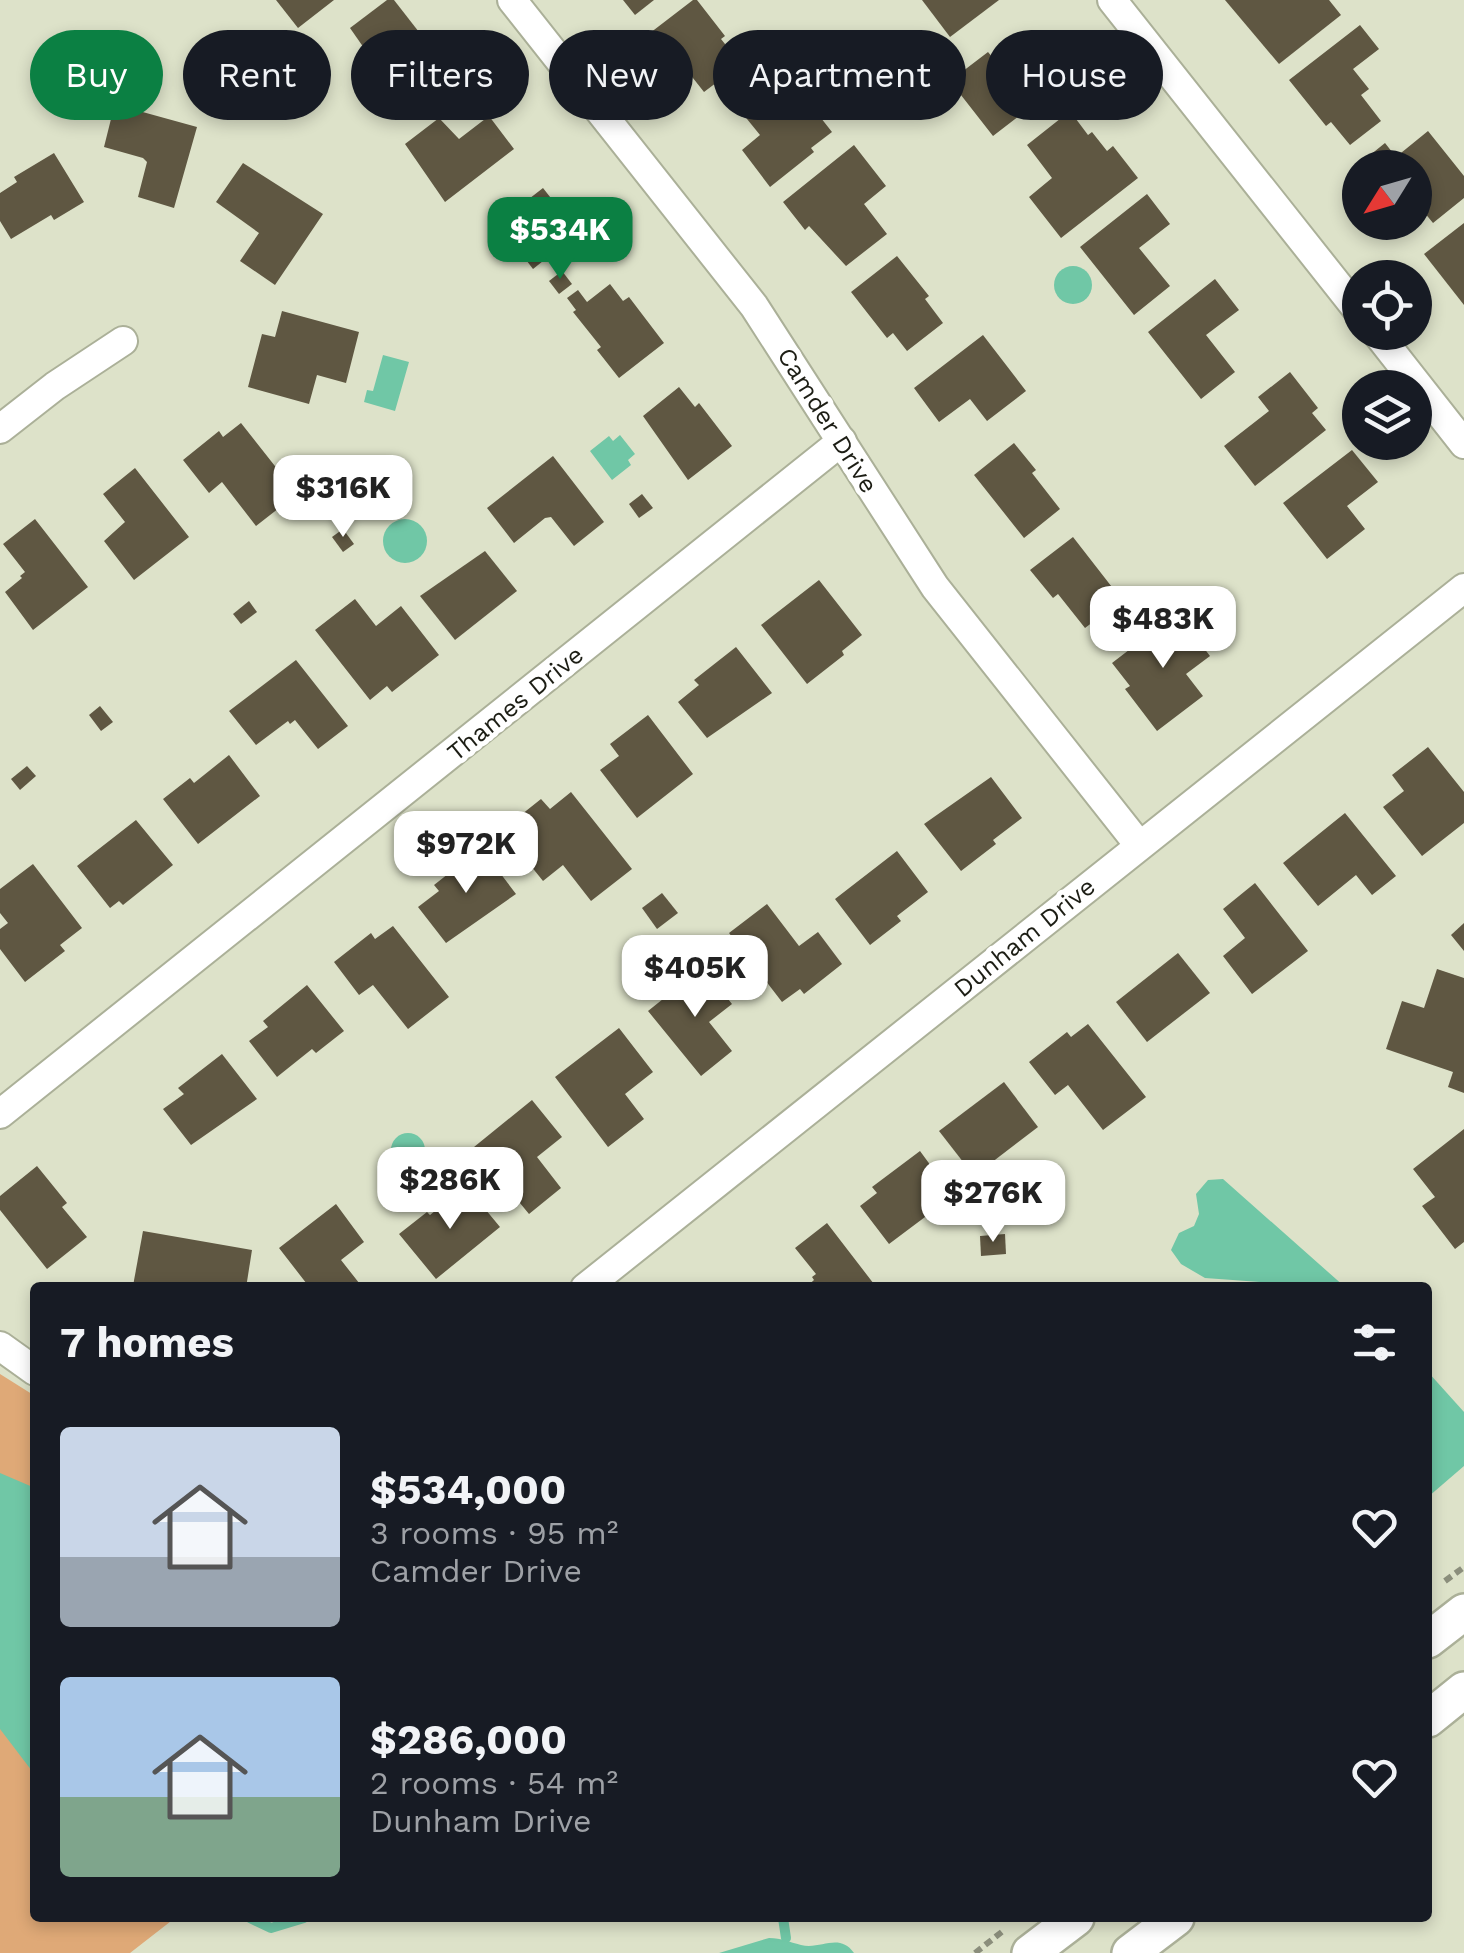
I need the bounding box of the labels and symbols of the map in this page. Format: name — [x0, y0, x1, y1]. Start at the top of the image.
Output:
north arrow — [1342, 150, 1432, 240]
pin: $534K — [490, 197, 630, 282]
street label: Camder Drive — [771, 342, 884, 498]
pin: $316K — [273, 455, 413, 540]
pin: $483K — [1093, 586, 1233, 671]
street label: Thames Drive — [442, 640, 589, 767]
pin: $972K — [396, 811, 536, 896]
street label: Dunham Drive — [948, 872, 1101, 1003]
pin: $405K — [625, 935, 765, 1020]
pin: $286K — [380, 1147, 520, 1232]
pin: $276K — [923, 1160, 1063, 1245]

